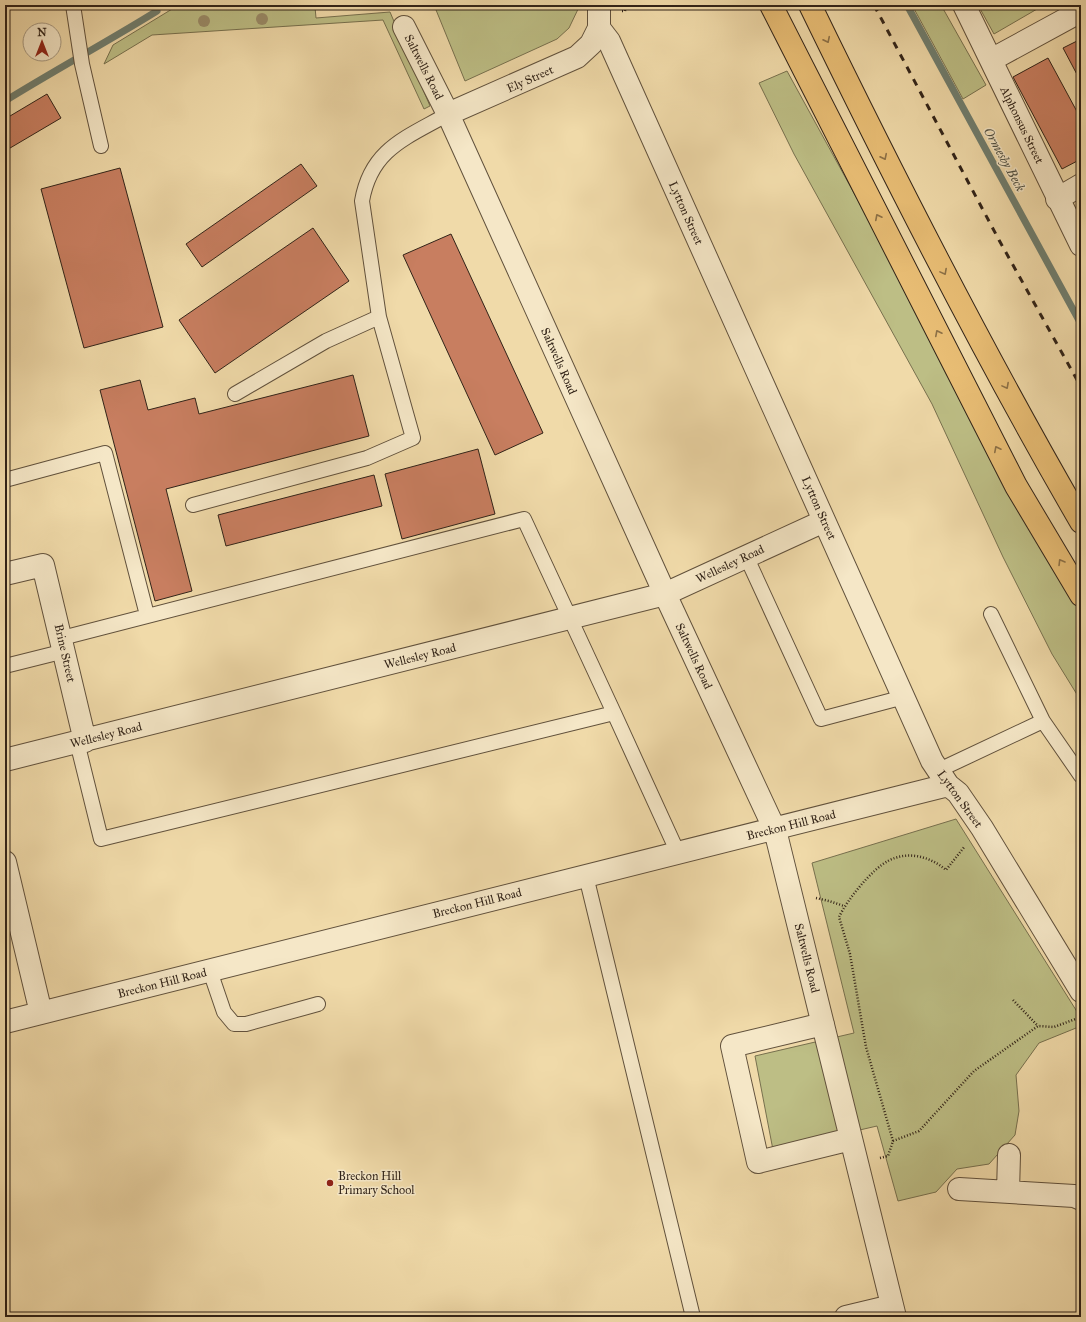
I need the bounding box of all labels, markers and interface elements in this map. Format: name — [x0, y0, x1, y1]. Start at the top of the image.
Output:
north arrow — [22, 22, 62, 62]
text: N — [37, 26, 47, 39]
street label: Saltwells Road — [402, 32, 446, 102]
one-way arrow — [822, 36, 830, 43]
street label: Ely Street — [504, 62, 556, 95]
street label: Alphonsus Street — [997, 83, 1047, 167]
water label: Ormesby Beck — [980, 125, 1028, 195]
one-way arrow — [879, 152, 887, 160]
street label: Lytton Street — [666, 179, 707, 248]
one-way arrow — [876, 214, 883, 221]
one-way arrow — [940, 268, 947, 275]
street label: Saltwells Road — [538, 326, 580, 396]
one-way arrow — [935, 330, 942, 337]
one-way arrow — [1001, 382, 1009, 389]
one-way arrow — [994, 445, 1002, 453]
street label: Lytton Street — [799, 474, 840, 543]
street label: Wellesley Road — [694, 542, 766, 586]
one-way arrow — [1058, 559, 1066, 566]
street label: Saltwells Road — [673, 621, 715, 691]
street label: Brine Street — [51, 622, 79, 684]
street label: Wellesley Road — [383, 640, 457, 672]
street label: Wellesley Road — [69, 719, 143, 751]
street label: Lytton Street — [934, 767, 986, 831]
street label: Breckon Hill Road — [745, 807, 837, 843]
street label: Breckon Hill Road — [431, 885, 523, 921]
street label: Saltwells Road — [792, 922, 822, 994]
street label: Breckon Hill Road — [116, 965, 208, 1001]
place label: Breckon Hill Primary School — [338, 1169, 415, 1197]
marker: Breckon Hill Primary School — [325, 1178, 335, 1188]

